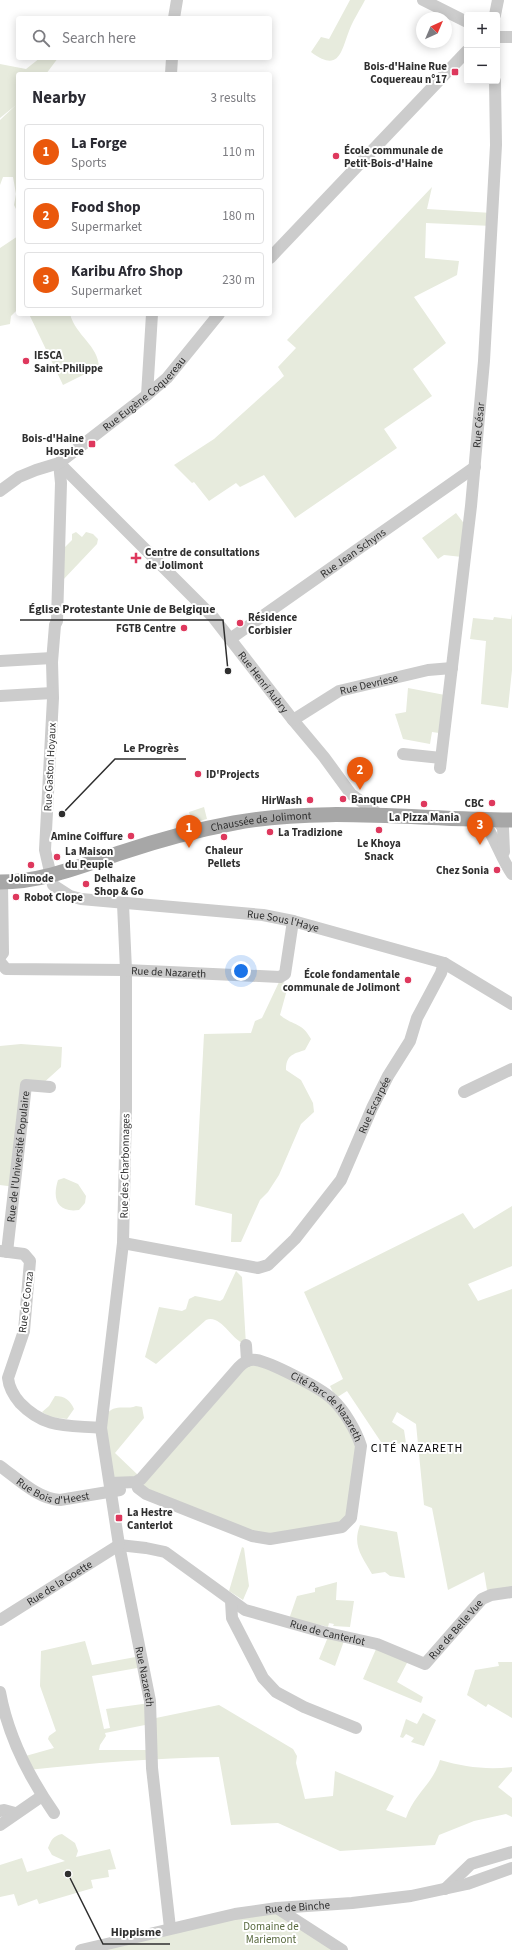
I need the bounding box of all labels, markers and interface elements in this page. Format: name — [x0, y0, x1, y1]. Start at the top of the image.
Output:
north arrow — [416, 12, 452, 48]
map controls — [464, 12, 500, 84]
button: + — [464, 12, 500, 48]
search box — [16, 16, 272, 60]
icon: search — [30, 27, 52, 49]
text: Search here — [62, 28, 136, 49]
button: − — [464, 48, 500, 84]
place label: Bois-d'Haine Rue Coquereau n°17 — [364, 59, 447, 87]
marker: Bois-d'Haine Rue Coquereau n°17 — [450, 67, 460, 77]
text: Nearby — [32, 86, 86, 110]
text: 3 results — [211, 89, 256, 107]
text: La Forge — [71, 133, 127, 154]
text: 1 — [43, 143, 49, 161]
text: 110 m — [222, 143, 255, 161]
place label: École communale de Petit-Bois-d'Haine — [344, 143, 443, 171]
marker: École communale de Petit-Bois-d'Haine — [331, 151, 341, 161]
text: Sports — [71, 154, 106, 172]
text: Food Shop — [71, 197, 141, 218]
text: 2 — [43, 207, 49, 225]
text: 180 m — [222, 207, 255, 225]
text: Supermarket — [71, 218, 142, 236]
text: Karibu Afro Shop — [71, 261, 183, 282]
text: 3 — [43, 271, 49, 289]
text: 230 m — [222, 271, 255, 289]
text: Supermarket — [71, 282, 142, 300]
place label: IESCA Saint-Philippe — [34, 348, 103, 376]
street label: Rue Eugène Coquereau — [99, 353, 189, 434]
marker: IESCA Saint-Philippe — [21, 356, 31, 366]
street label: Rue César — [469, 402, 488, 449]
place label: Bois-d'Haine Hospice — [22, 431, 84, 459]
marker: Bois-d'Haine Hospice — [87, 439, 97, 449]
street label: Rue Jean Schyns — [317, 524, 389, 581]
place label: Centre de consultations de Jolimont — [145, 545, 260, 573]
marker: Centre de consultations de Jolimont — [130, 552, 142, 564]
callout: Église Protestante Unie de Belgique — [20, 596, 223, 620]
text: Église Protestante Unie de Belgique — [29, 601, 215, 618]
place label: Résidence Corbisier — [248, 610, 297, 638]
marker: Résidence Corbisier — [235, 618, 245, 628]
place label: FGTB Centre — [116, 621, 176, 636]
marker: FGTB Centre — [179, 623, 189, 633]
street label: Rue Henri Aubry — [235, 648, 292, 716]
street label: Rue Devriese — [338, 670, 400, 698]
street label: Rue Gaston Hoyaux — [40, 722, 60, 812]
callout: Le Progrès — [115, 735, 186, 759]
text: Le Progrès — [123, 740, 179, 757]
pin: 2 — [347, 757, 373, 790]
place label: ID'Projects — [206, 767, 259, 782]
marker: ID'Projects — [193, 769, 203, 779]
place label: Banque CPH — [351, 792, 411, 807]
place label: HirWash — [261, 793, 302, 808]
marker: Banque CPH — [338, 794, 348, 804]
marker: HirWash — [305, 795, 315, 805]
place label: CBC — [465, 796, 485, 811]
marker: CBC — [487, 798, 497, 808]
marker: La Pizza Mania — [419, 799, 429, 809]
street label: Chaussée de Jolimont — [209, 808, 312, 835]
place label: La Pizza Mania — [389, 810, 459, 825]
pin: 3 — [467, 812, 493, 845]
pin: 1 — [176, 815, 202, 848]
place label: La Tradizione — [278, 825, 343, 840]
marker: Le Khoya Snack — [374, 825, 384, 835]
marker: La Tradizione — [265, 827, 275, 837]
place label: Amine Coiffure — [50, 829, 123, 844]
marker: Amine Coiffure — [126, 831, 136, 841]
marker: Chaleur Pellets — [219, 832, 229, 842]
place label: Le Khoya Snack — [357, 836, 401, 864]
place label: Chaleur Pellets — [205, 843, 244, 871]
place label: La Maison du Peuple — [65, 844, 113, 872]
marker: La Maison du Peuple — [52, 852, 62, 862]
marker: Jolimode — [26, 860, 36, 870]
place label: Chez Sonia — [436, 863, 489, 878]
marker: Chez Sonia — [492, 865, 502, 875]
place label: Jolimode — [8, 871, 54, 886]
place label: Delhaize Shop & Go — [94, 871, 144, 899]
marker: Delhaize Shop & Go — [81, 879, 91, 889]
place label: Robot Clope — [24, 890, 83, 905]
marker: Robot Clope — [11, 892, 21, 902]
street label: Rue Sous l'Haye — [246, 906, 321, 936]
your location — [231, 961, 251, 981]
street label: Rue de Nazareth — [131, 963, 207, 981]
place label: École fondamentale communale de Jolimont — [283, 967, 401, 995]
marker: École fondamentale communale de Jolimont — [403, 975, 413, 985]
street label: Rue Escarpée — [354, 1073, 394, 1136]
street label: Rue de l'Université Populaire — [3, 1089, 33, 1223]
street label: Rue des Charbonnages — [117, 1113, 133, 1219]
street label: Rue de Conza — [15, 1270, 37, 1334]
street label: Cité Parc de Nazareth — [288, 1368, 366, 1444]
district label: CITÉ NAZARETH — [371, 1440, 463, 1457]
street label: Rue Bois d'Heest — [13, 1474, 91, 1508]
place label: La Hestre Canterlot — [127, 1505, 174, 1533]
marker: La Hestre Canterlot — [114, 1513, 124, 1523]
street label: Rue de la Goette — [24, 1556, 95, 1609]
street label: Rue de Belle Vue — [425, 1595, 486, 1663]
street label: Rue de Canterlot — [288, 1616, 367, 1649]
street label: Rue Nazareth — [132, 1645, 158, 1707]
street label: Rue de Binche — [264, 1897, 331, 1917]
park label: Domaine de Mariemont — [243, 1919, 299, 1947]
callout: Hippisme — [103, 1920, 170, 1944]
text: Hippisme — [111, 1924, 161, 1941]

